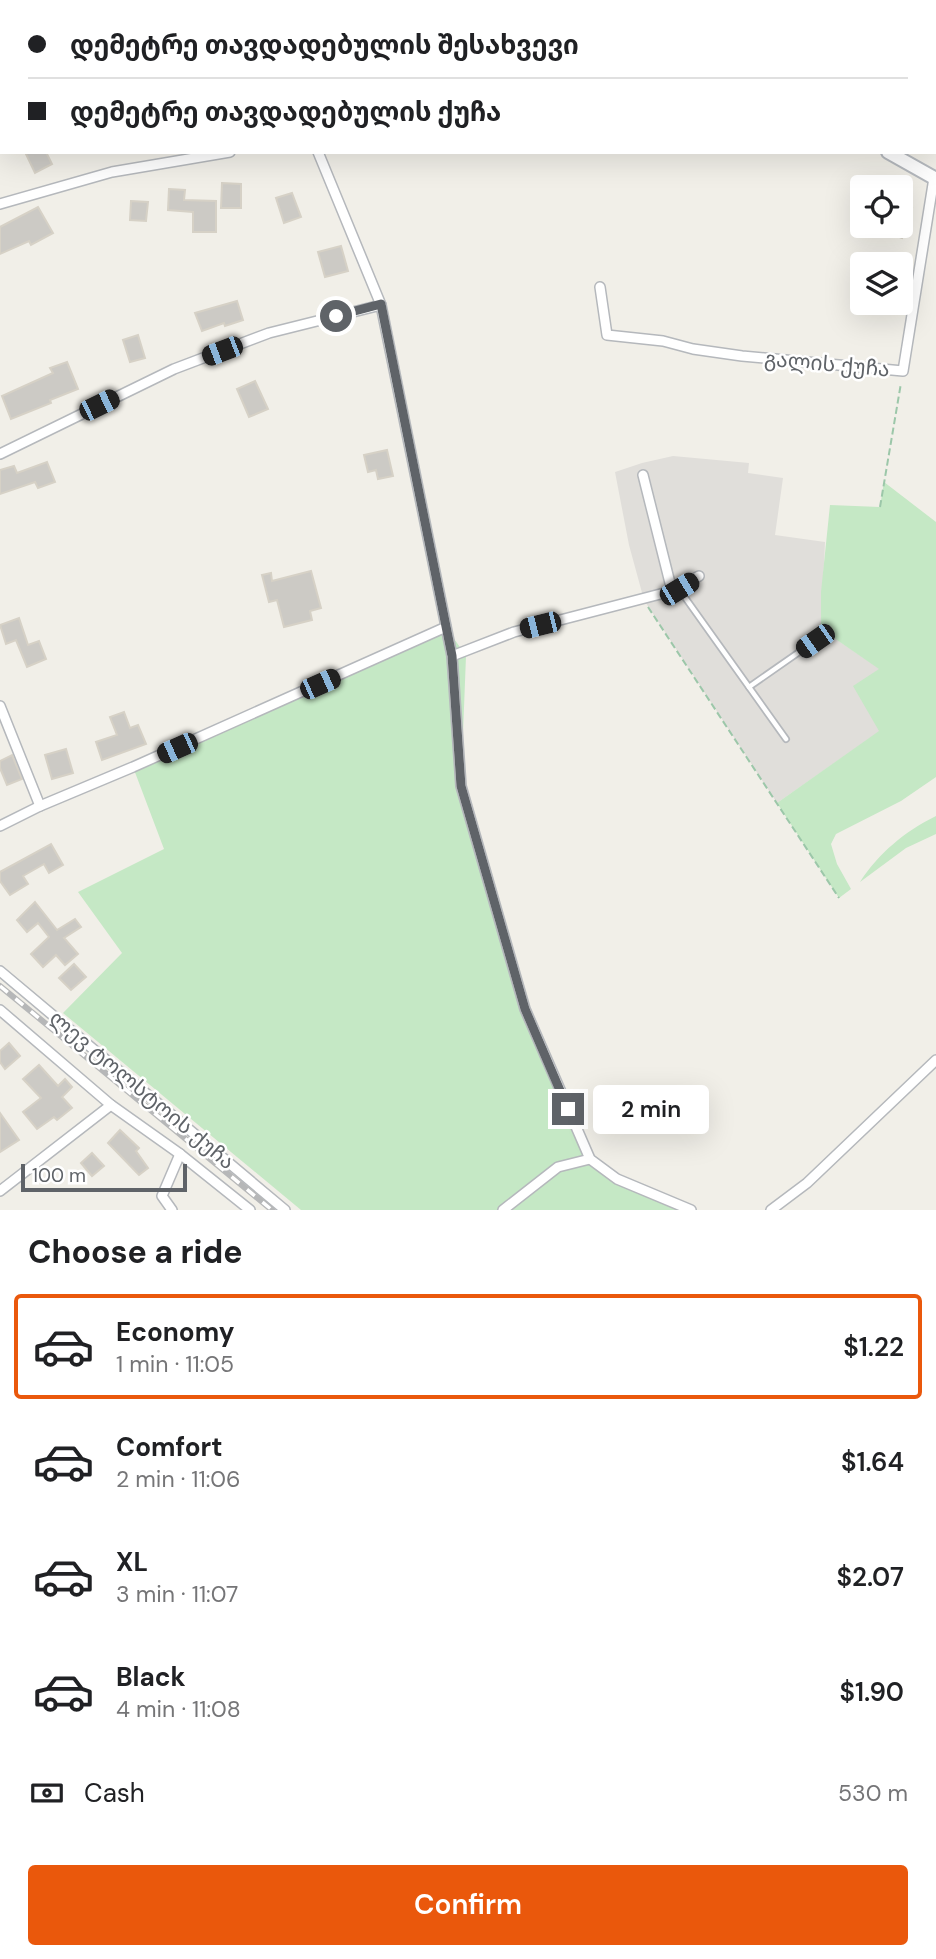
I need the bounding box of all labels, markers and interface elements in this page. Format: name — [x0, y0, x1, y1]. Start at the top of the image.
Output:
text: დემეტრე თავდადებულის შესახვევი — [70, 28, 579, 62]
text: დემეტრე თავდადებულის ქუჩა — [70, 95, 501, 129]
map controls — [850, 175, 913, 315]
button: locate — [850, 175, 913, 238]
button: layers — [850, 252, 913, 315]
route start — [320, 300, 352, 332]
car — [199, 334, 246, 368]
street label: გალის ქუჩა — [763, 345, 891, 383]
car — [76, 386, 123, 424]
car — [656, 569, 703, 609]
car — [518, 610, 563, 640]
car — [792, 620, 839, 662]
car — [297, 666, 344, 702]
car — [154, 730, 201, 766]
street label: ლევ ტოლსტოის ქუჩა — [43, 1004, 241, 1176]
callout: 2 min — [592, 1084, 708, 1134]
route end — [552, 1093, 584, 1125]
text: 2 min — [621, 1094, 681, 1124]
scale bar — [21, 1161, 187, 1193]
text: 100 m — [32, 1163, 86, 1188]
text: Choose a ride — [28, 1231, 243, 1273]
icon: car — [32, 1315, 95, 1378]
text: Economy — [116, 1315, 234, 1349]
text: $1.22 — [843, 1330, 904, 1364]
text: 1 min · 11:05 — [116, 1349, 234, 1379]
icon: car — [32, 1430, 95, 1493]
text: Comfort — [116, 1430, 222, 1464]
text: $1.64 — [841, 1445, 904, 1479]
text: 2 min · 11:06 — [116, 1464, 241, 1494]
icon: car — [32, 1545, 95, 1608]
text: XL — [116, 1545, 148, 1579]
text: $2.07 — [837, 1560, 904, 1594]
text: 3 min · 11:07 — [116, 1579, 238, 1609]
icon: car — [32, 1660, 95, 1723]
text: Black — [116, 1660, 186, 1694]
text: $1.90 — [839, 1675, 904, 1709]
text: 4 min · 11:08 — [116, 1694, 241, 1724]
icon: cash — [28, 1774, 66, 1812]
text: Cash — [84, 1776, 145, 1810]
text: 530 m — [838, 1778, 908, 1808]
button: Confirm — [28, 1865, 908, 1945]

